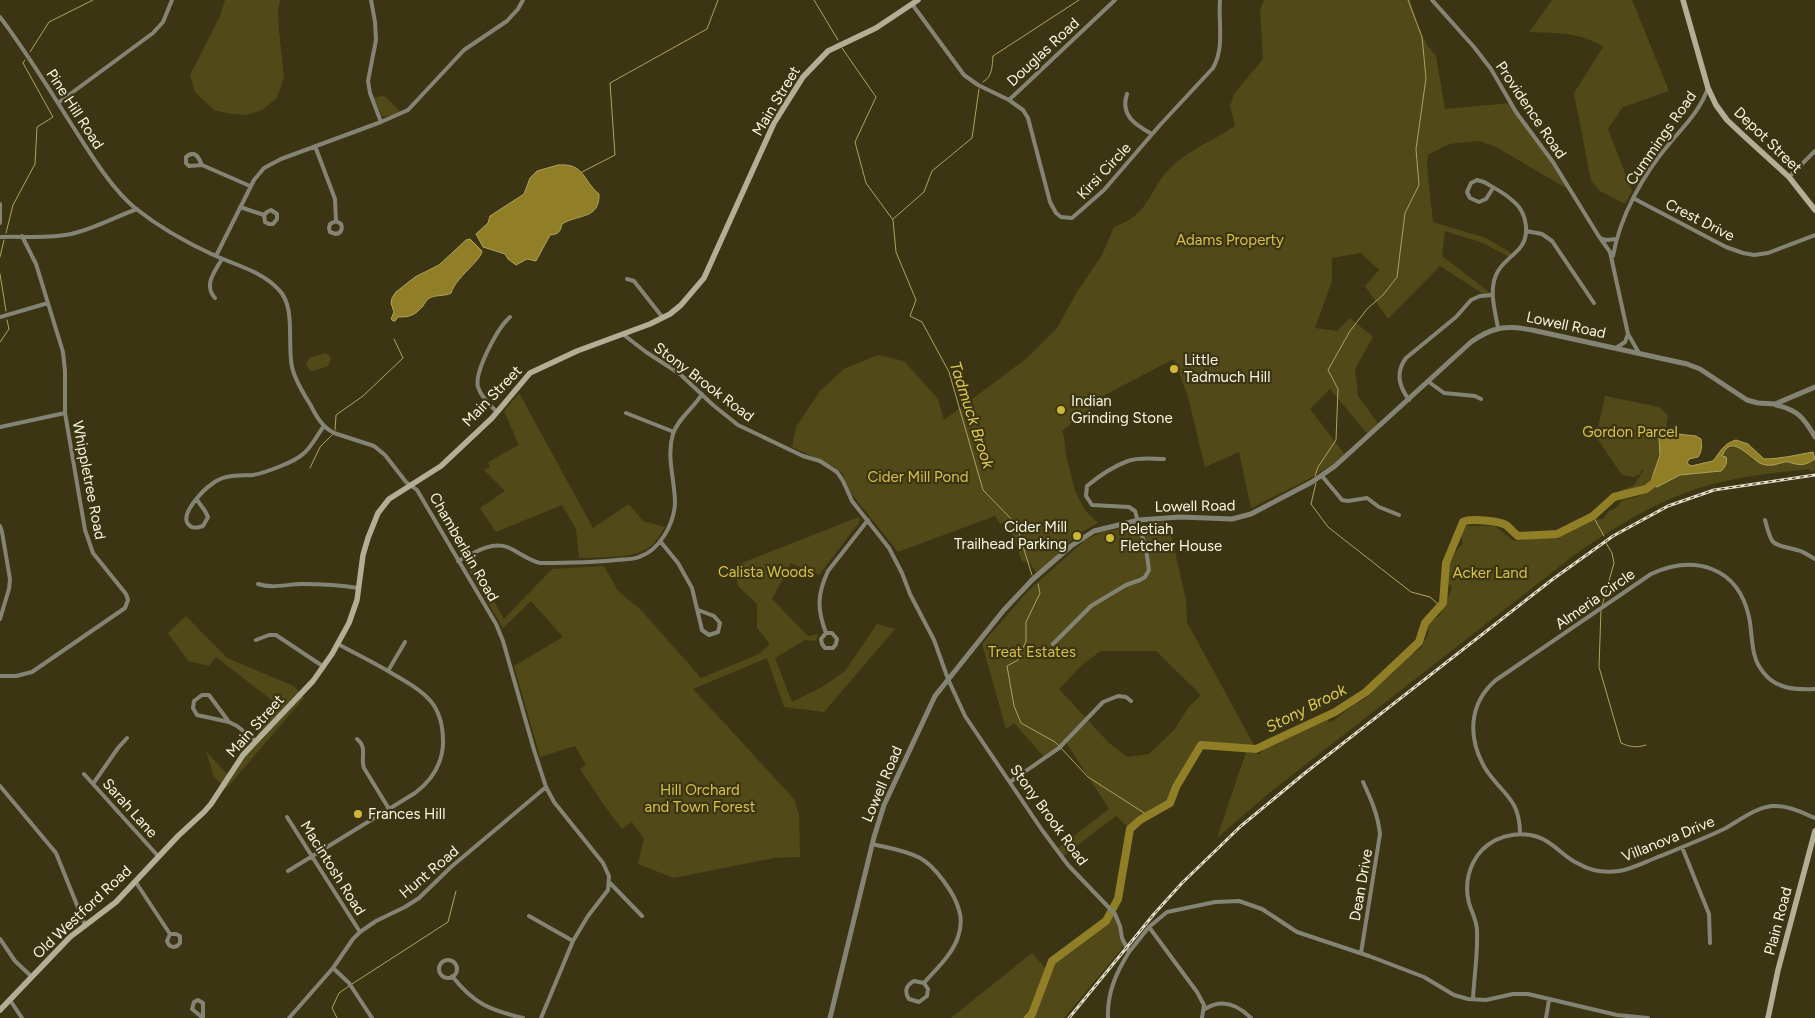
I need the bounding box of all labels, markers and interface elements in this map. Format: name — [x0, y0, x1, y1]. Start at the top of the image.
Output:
street label: Douglas Road — [1003, 14, 1083, 90]
street label: Providence Road — [1492, 58, 1570, 162]
street label: Main Street — [748, 63, 804, 139]
street label: Pine Hill Road — [42, 66, 108, 152]
street label: Cummings Road — [1622, 88, 1700, 188]
street label: Depot Street — [1730, 103, 1806, 177]
street label: Kirsi Circle — [1073, 139, 1135, 203]
street label: Crest Drive — [1662, 195, 1738, 245]
park label: Adams Property — [1176, 231, 1284, 249]
street label: Lowell Road — [1525, 308, 1607, 342]
street label: Stony Brook Road — [650, 339, 758, 425]
place label: Little Tadmuch Hill — [1184, 351, 1270, 386]
water label: Tadmuck Brook — [946, 359, 999, 472]
street label: Main Street — [458, 361, 526, 430]
marker: Little Tadmuch Hill — [1168, 363, 1180, 375]
place label: Indian Grinding Stone — [1071, 392, 1173, 427]
marker: Indian Grinding Stone — [1055, 404, 1067, 416]
street label: Whippletree Road — [69, 419, 109, 541]
park label: Gordon Parcel — [1582, 423, 1678, 441]
park label: Cider Mill Pond — [868, 468, 968, 486]
street label: Chamberlain Road — [426, 489, 502, 605]
street label: Lowell Road — [1154, 496, 1236, 516]
place label: Cider Mill Trailhead Parking — [954, 518, 1067, 553]
place label: Peletiah Fletcher House — [1120, 520, 1222, 555]
marker: Cider Mill Trailhead Parking — [1071, 530, 1083, 542]
marker: Peletiah Fletcher House — [1104, 532, 1116, 544]
park label: Calista Woods — [718, 563, 814, 581]
park label: Acker Land — [1453, 564, 1527, 582]
street label: Almeria Circle — [1552, 565, 1638, 633]
park label: Treat Estates — [988, 643, 1076, 661]
water label: Stony Brook — [1262, 679, 1351, 736]
street label: Main Street — [222, 691, 288, 761]
street label: Lowell Road — [858, 743, 906, 825]
street label: Stony Brook Road — [1006, 761, 1092, 869]
street label: Sarah Lane — [99, 775, 161, 841]
park label: Hill Orchard and Town Forest — [645, 781, 756, 816]
place label: Frances Hill — [368, 805, 445, 823]
marker: Frances Hill — [352, 808, 364, 820]
street label: Villanova Drive — [1619, 812, 1717, 866]
street label: Macintosh Road — [297, 817, 369, 919]
street label: Hunt Road — [396, 842, 462, 902]
street label: Dean Drive — [1346, 848, 1376, 922]
street label: Old Westford Road — [29, 862, 135, 962]
street label: Plain Road — [1760, 885, 1796, 957]

